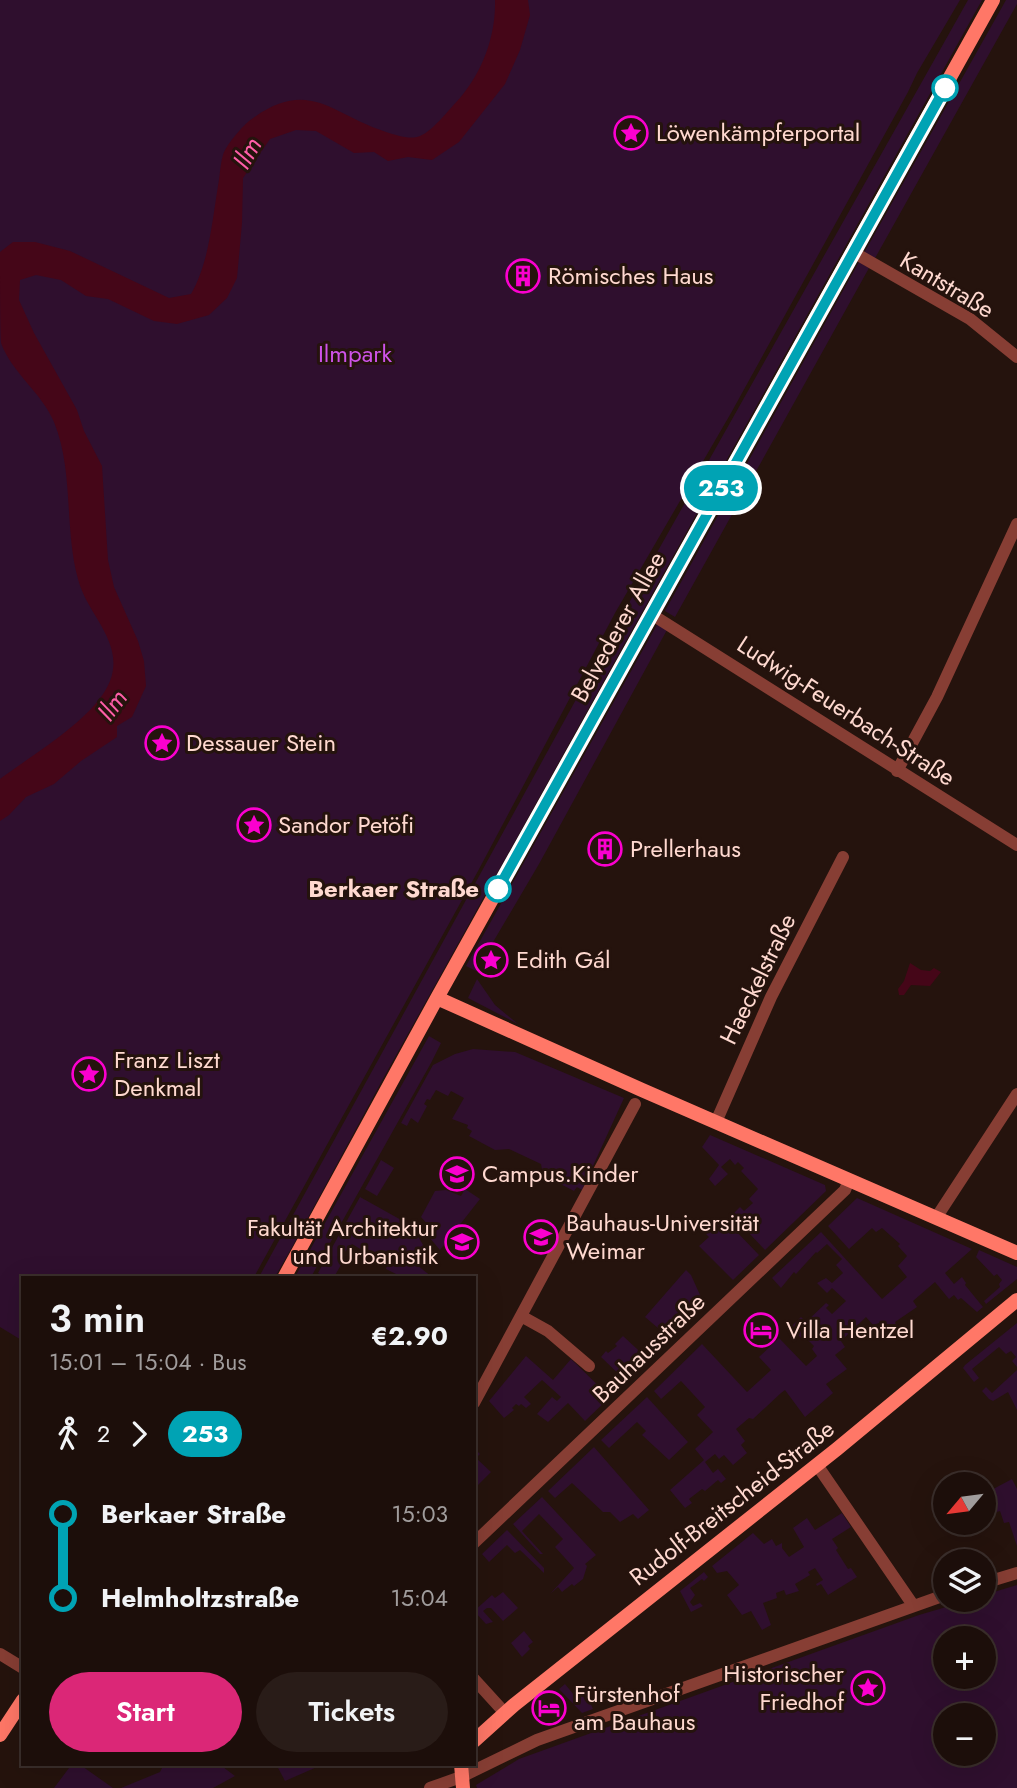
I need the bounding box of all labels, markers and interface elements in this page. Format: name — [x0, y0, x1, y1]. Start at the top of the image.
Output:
unlabelled marker — [932, 75, 958, 101]
place icon: Löwenkämpferportal — [612, 114, 650, 152]
place label: Löwenkämpferportal — [656, 115, 860, 150]
water label: Ilm — [223, 130, 271, 176]
street label: Kantstraße — [893, 243, 1001, 327]
building icon: Römisches Haus — [504, 257, 542, 295]
place label: Römisches Haus — [548, 258, 713, 293]
park label: Ilmpark — [318, 336, 393, 371]
line badge: 253 — [681, 465, 761, 511]
text: 253 — [698, 470, 744, 505]
street label: Belvederer Allee — [562, 545, 673, 708]
street label: Ludwig-Feuerbach-Straße — [730, 627, 962, 794]
water label: Ilm — [87, 681, 137, 729]
place icon: Dessauer Stein — [143, 724, 181, 762]
place label: Dessauer Stein — [186, 725, 336, 760]
place icon: Sandor Petöfi — [235, 806, 273, 844]
place label: Sandor Petöfi — [278, 807, 414, 842]
building icon: Prellerhaus — [586, 830, 624, 868]
place label: Prellerhaus — [630, 831, 741, 866]
place label: Berkaer Straße — [308, 871, 479, 906]
marker: Berkaer Straße — [485, 876, 511, 902]
street label: Haeckelstraße — [711, 907, 804, 1050]
place icon: Edith Gál — [472, 941, 510, 979]
place label: Edith Gál — [516, 942, 610, 977]
place label: Franz Liszt Denkmal — [114, 1042, 220, 1105]
place icon: Franz Liszt Denkmal — [70, 1055, 108, 1093]
school or university icon: Campus.Kinder — [438, 1155, 476, 1193]
place label: Campus.Kinder — [482, 1156, 639, 1191]
place label: Bauhaus-Universität Weimar — [566, 1205, 759, 1268]
place label: Fakultät Architektur und Urbanistik — [247, 1210, 439, 1273]
school or university icon: Bauhaus-Universität Weimar — [522, 1218, 560, 1256]
school or university icon: Fakultät Architektur und Urbanistik — [443, 1223, 481, 1261]
street label: Bauhausstraße — [584, 1285, 713, 1411]
text: 3 min — [49, 1291, 145, 1346]
hotel icon: Villa Hentzel — [742, 1311, 780, 1349]
place label: Villa Hentzel — [786, 1312, 914, 1347]
text: €2.90 — [371, 1317, 448, 1355]
text: 15:01 – 15:04 · Bus — [49, 1345, 247, 1379]
street label: Rudolf-Breitscheid-Straße — [622, 1411, 842, 1594]
icon: walk — [49, 1415, 87, 1453]
icon: forward — [120, 1415, 158, 1453]
text: 253 — [182, 1416, 228, 1451]
text: 2 — [97, 1417, 110, 1451]
north arrow — [933, 1472, 996, 1535]
map controls — [933, 1472, 996, 1766]
text: Berkaer Straße — [101, 1495, 286, 1533]
text: 15:03 — [391, 1497, 448, 1531]
button: layers — [933, 1549, 996, 1612]
text: Helmholtzstraße — [101, 1579, 299, 1617]
text: 15:04 — [391, 1581, 448, 1615]
button: + — [933, 1626, 996, 1689]
place label: Historischer Friedhof — [723, 1656, 845, 1719]
place icon: Historischer Friedhof — [849, 1669, 887, 1707]
button: Start — [49, 1672, 242, 1752]
button: Tickets — [256, 1672, 448, 1752]
place label: Fürstenhof am Bauhaus — [574, 1676, 695, 1739]
hotel icon: Fürstenhof am Bauhaus — [530, 1689, 568, 1727]
button: − — [933, 1703, 996, 1766]

